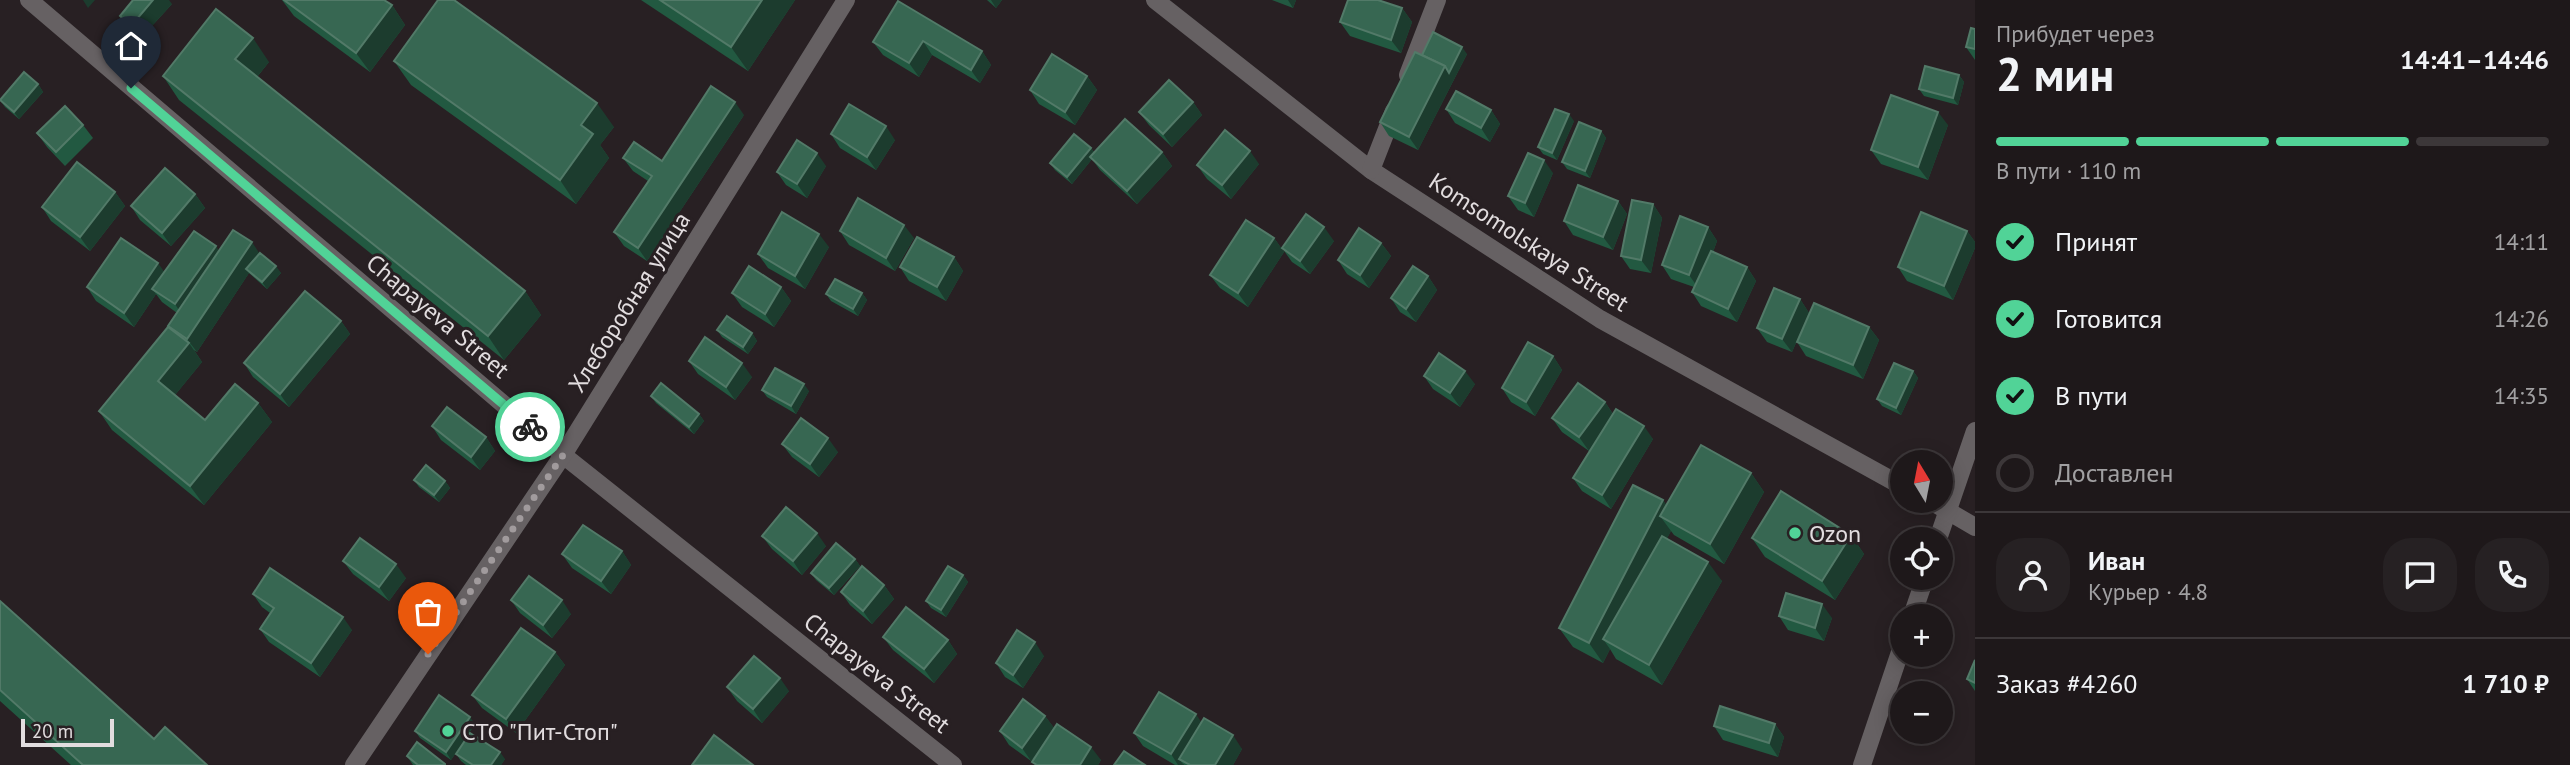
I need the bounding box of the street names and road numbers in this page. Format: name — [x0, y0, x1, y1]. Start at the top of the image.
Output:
street label: Komsomolskaya Street — [1423, 166, 1635, 318]
street label: Хлеборобная улица — [561, 206, 697, 398]
street label: Chapayeva Street — [360, 247, 516, 385]
street label: Chapayeva Street — [798, 606, 956, 740]

